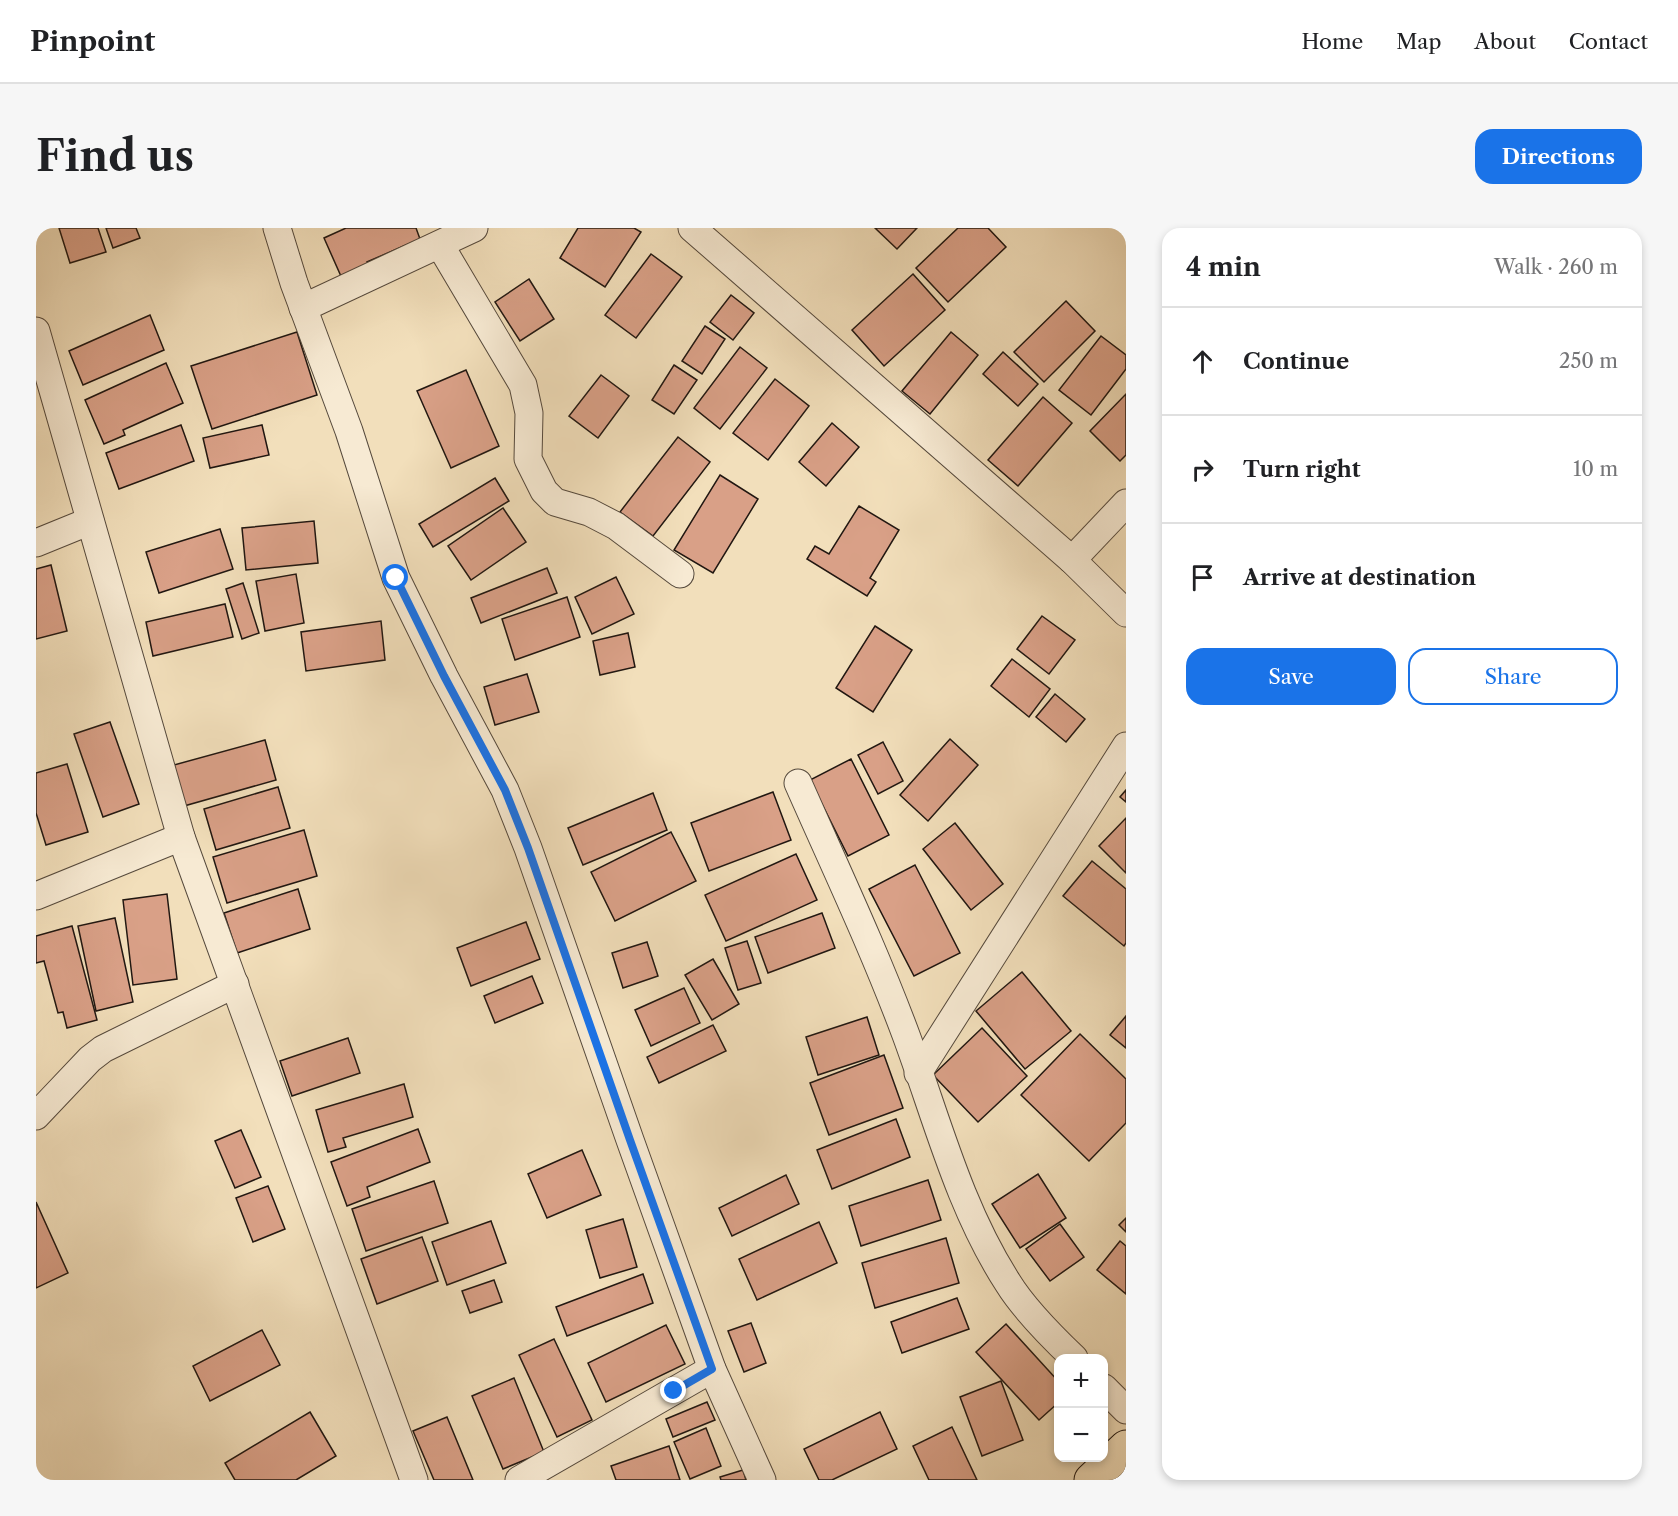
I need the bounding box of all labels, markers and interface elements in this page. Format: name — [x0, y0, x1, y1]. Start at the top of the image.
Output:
text: Pinpoint — [30, 24, 155, 58]
text: Home — [1302, 29, 1363, 54]
text: Map — [1396, 29, 1441, 54]
text: About — [1474, 29, 1536, 54]
text: Contact — [1569, 29, 1648, 54]
button: Directions — [1475, 129, 1642, 184]
text: Find us — [36, 130, 194, 182]
text: 4 min — [1186, 251, 1261, 283]
text: Walk · 260 m — [1494, 255, 1618, 279]
icon: ahead — [1186, 345, 1219, 378]
text: Continue — [1243, 348, 1349, 375]
text: 250 m — [1559, 349, 1618, 373]
icon: right — [1186, 453, 1219, 486]
text: Turn right — [1243, 456, 1361, 483]
text: 10 m — [1573, 457, 1618, 481]
icon: arrive — [1186, 561, 1219, 594]
route start — [382, 564, 408, 590]
text: Arrive at destination — [1243, 564, 1476, 591]
button: Save — [1186, 648, 1396, 705]
button: Share — [1408, 648, 1618, 705]
map controls — [1054, 1354, 1108, 1462]
button: + — [1054, 1354, 1108, 1408]
route end — [660, 1377, 686, 1403]
button: − — [1054, 1408, 1108, 1462]

